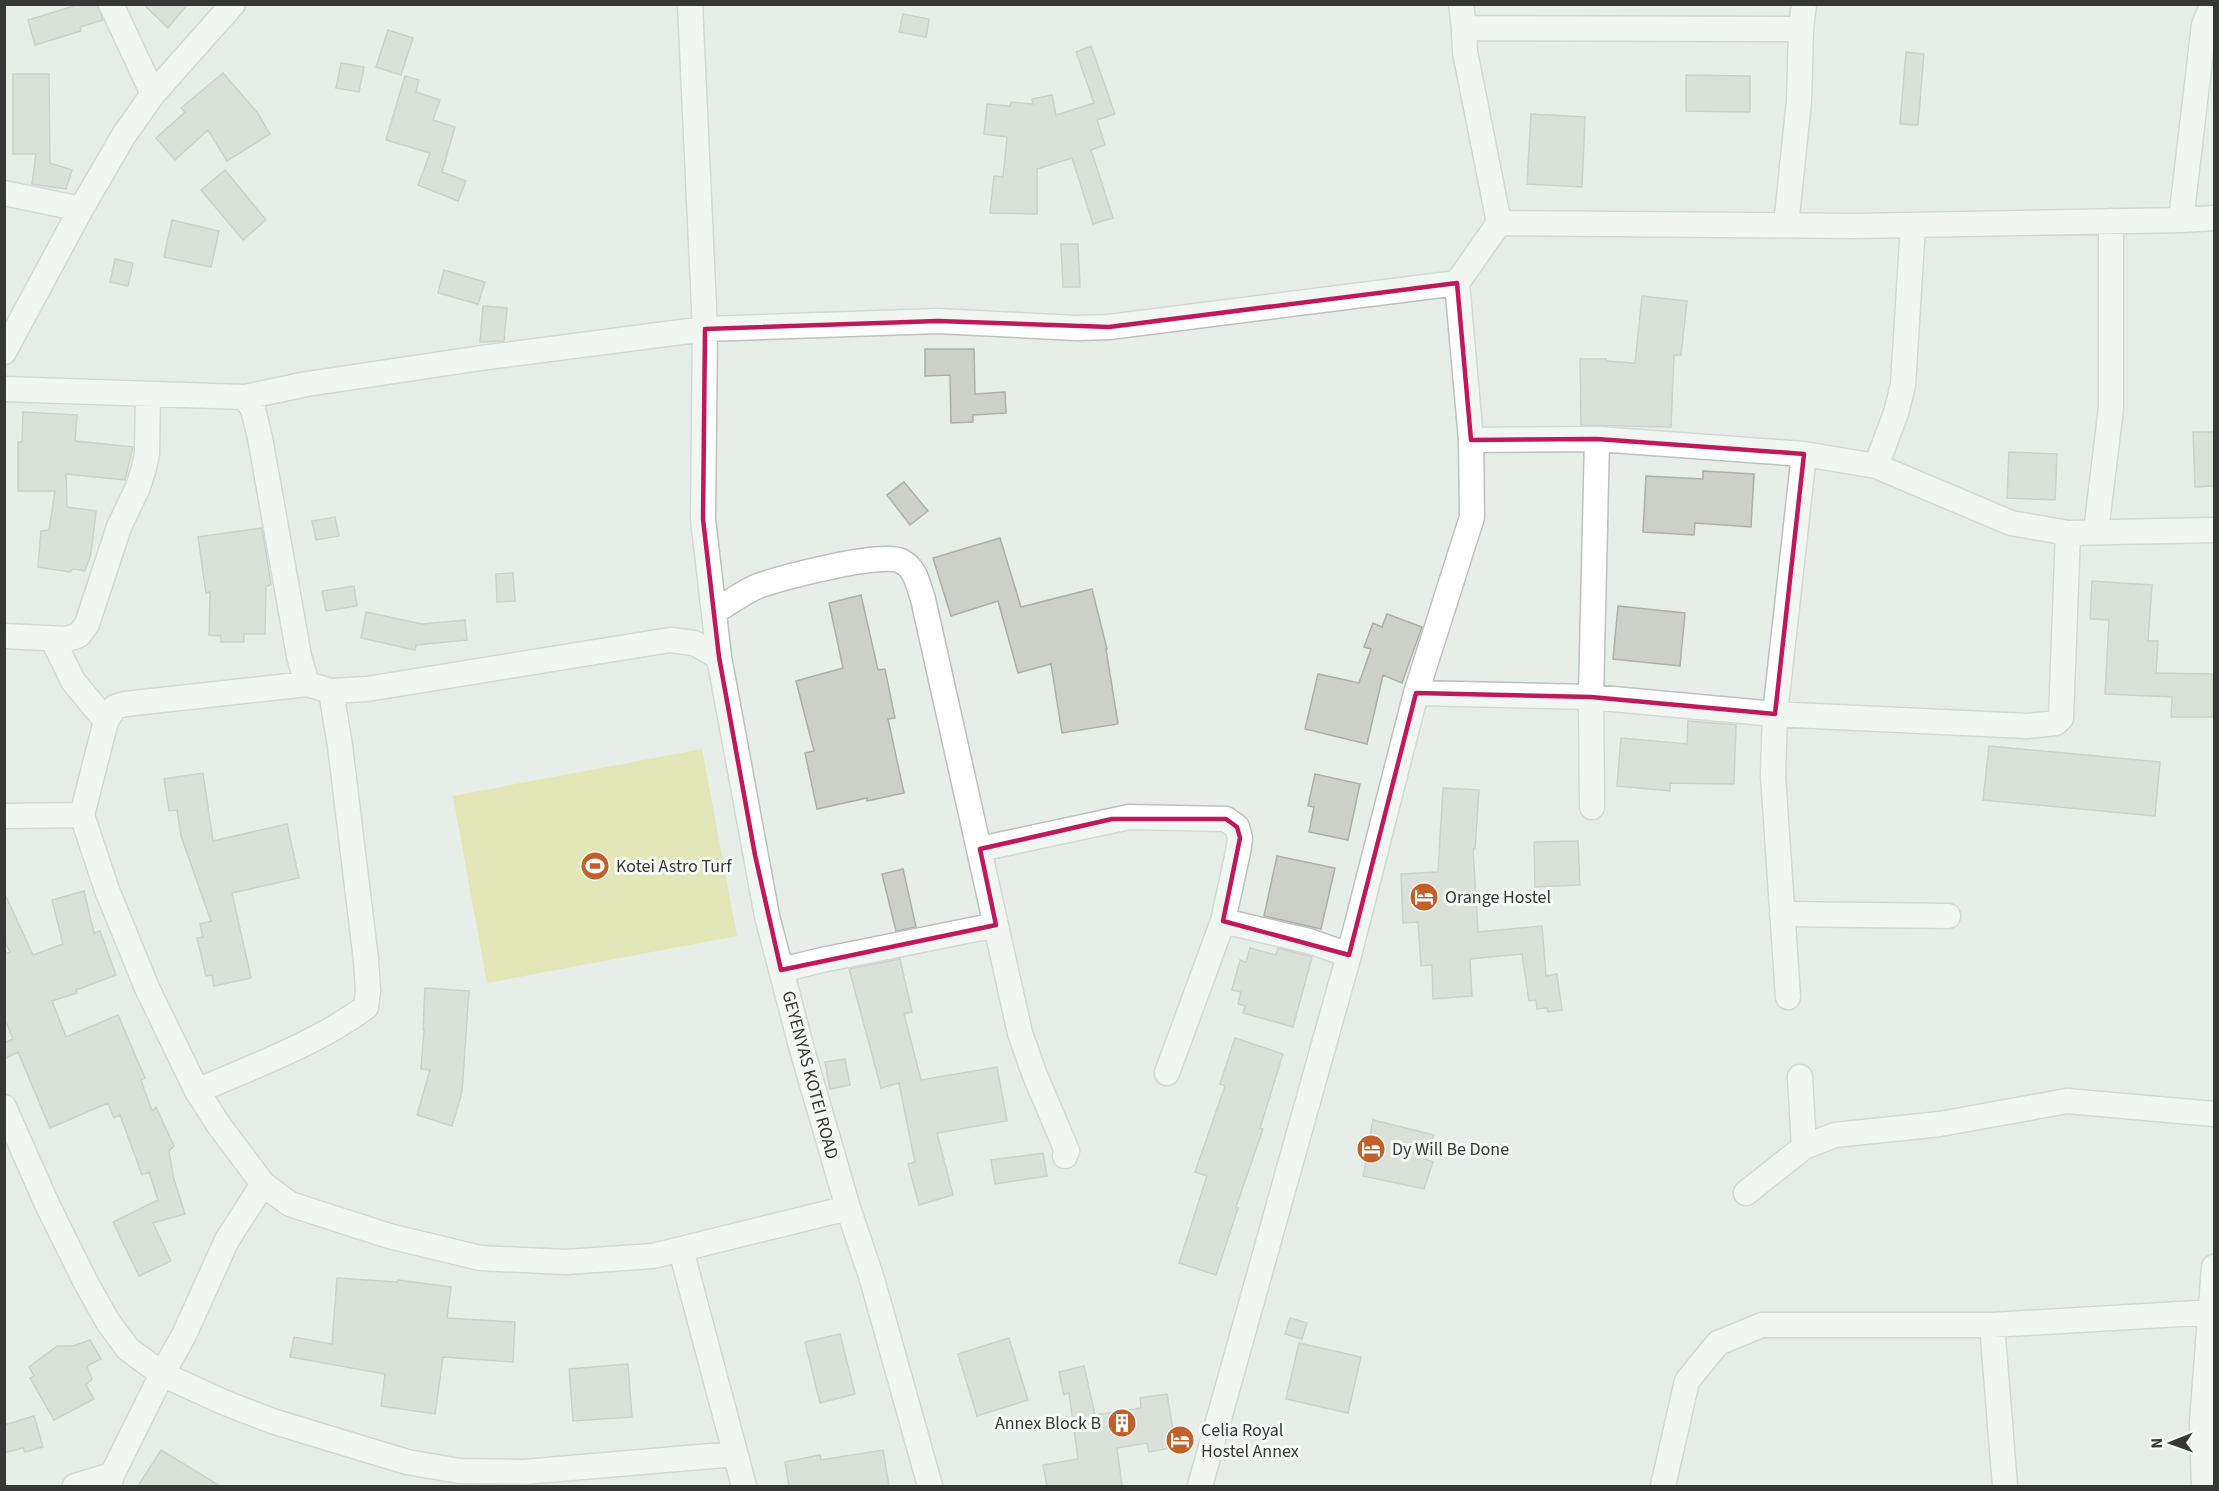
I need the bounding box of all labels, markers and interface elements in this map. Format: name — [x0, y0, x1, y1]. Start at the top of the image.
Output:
sports icon: Kotei Astro Turf — [579, 850, 611, 882]
place label: Kotei Astro Turf — [616, 854, 732, 879]
hotel icon: Orange Hostel — [1408, 881, 1440, 913]
place label: Orange Hostel — [1445, 885, 1551, 910]
street label: GEYENYAS KOTEI ROAD — [775, 988, 845, 1162]
hotel icon: Dy Will Be Done — [1355, 1133, 1387, 1165]
place label: Dy Will Be Done — [1392, 1137, 1509, 1162]
building icon: Annex Block B — [1106, 1407, 1138, 1439]
place label: Annex Block B — [995, 1411, 1101, 1436]
north arrow — [2141, 1413, 2201, 1473]
place label: Celia Royal Hostel Annex — [1201, 1418, 1299, 1464]
hotel icon: Celia Royal Hostel Annex — [1164, 1424, 1196, 1456]
text: N — [2146, 1438, 2168, 1449]

